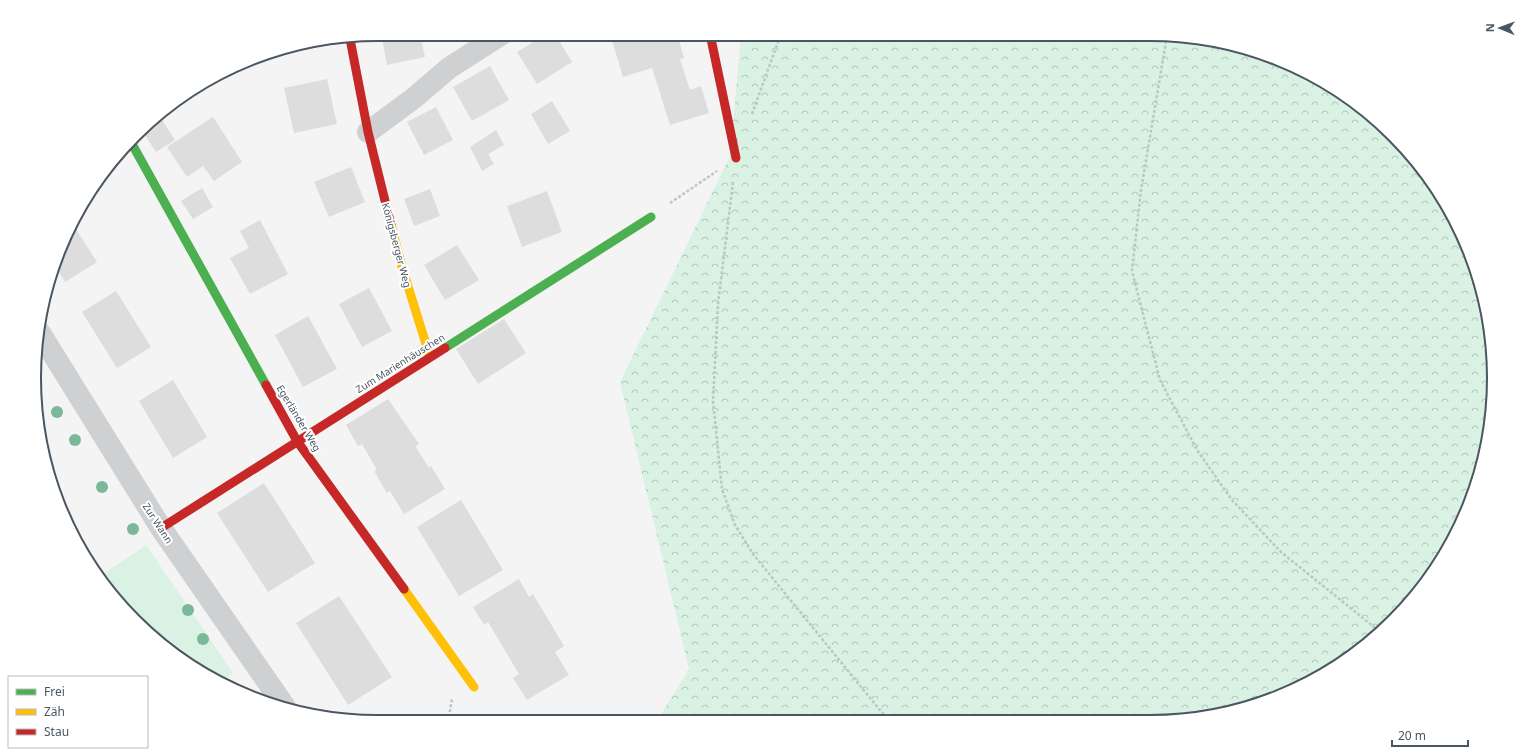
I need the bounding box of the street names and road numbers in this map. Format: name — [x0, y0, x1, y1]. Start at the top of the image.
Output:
street label: Königsberger Weg — [379, 201, 415, 289]
street label: Zum Marienhäuschen — [353, 330, 447, 396]
street label: Egerländer Weg — [274, 382, 324, 454]
street label: Zur Wann — [140, 500, 176, 546]

